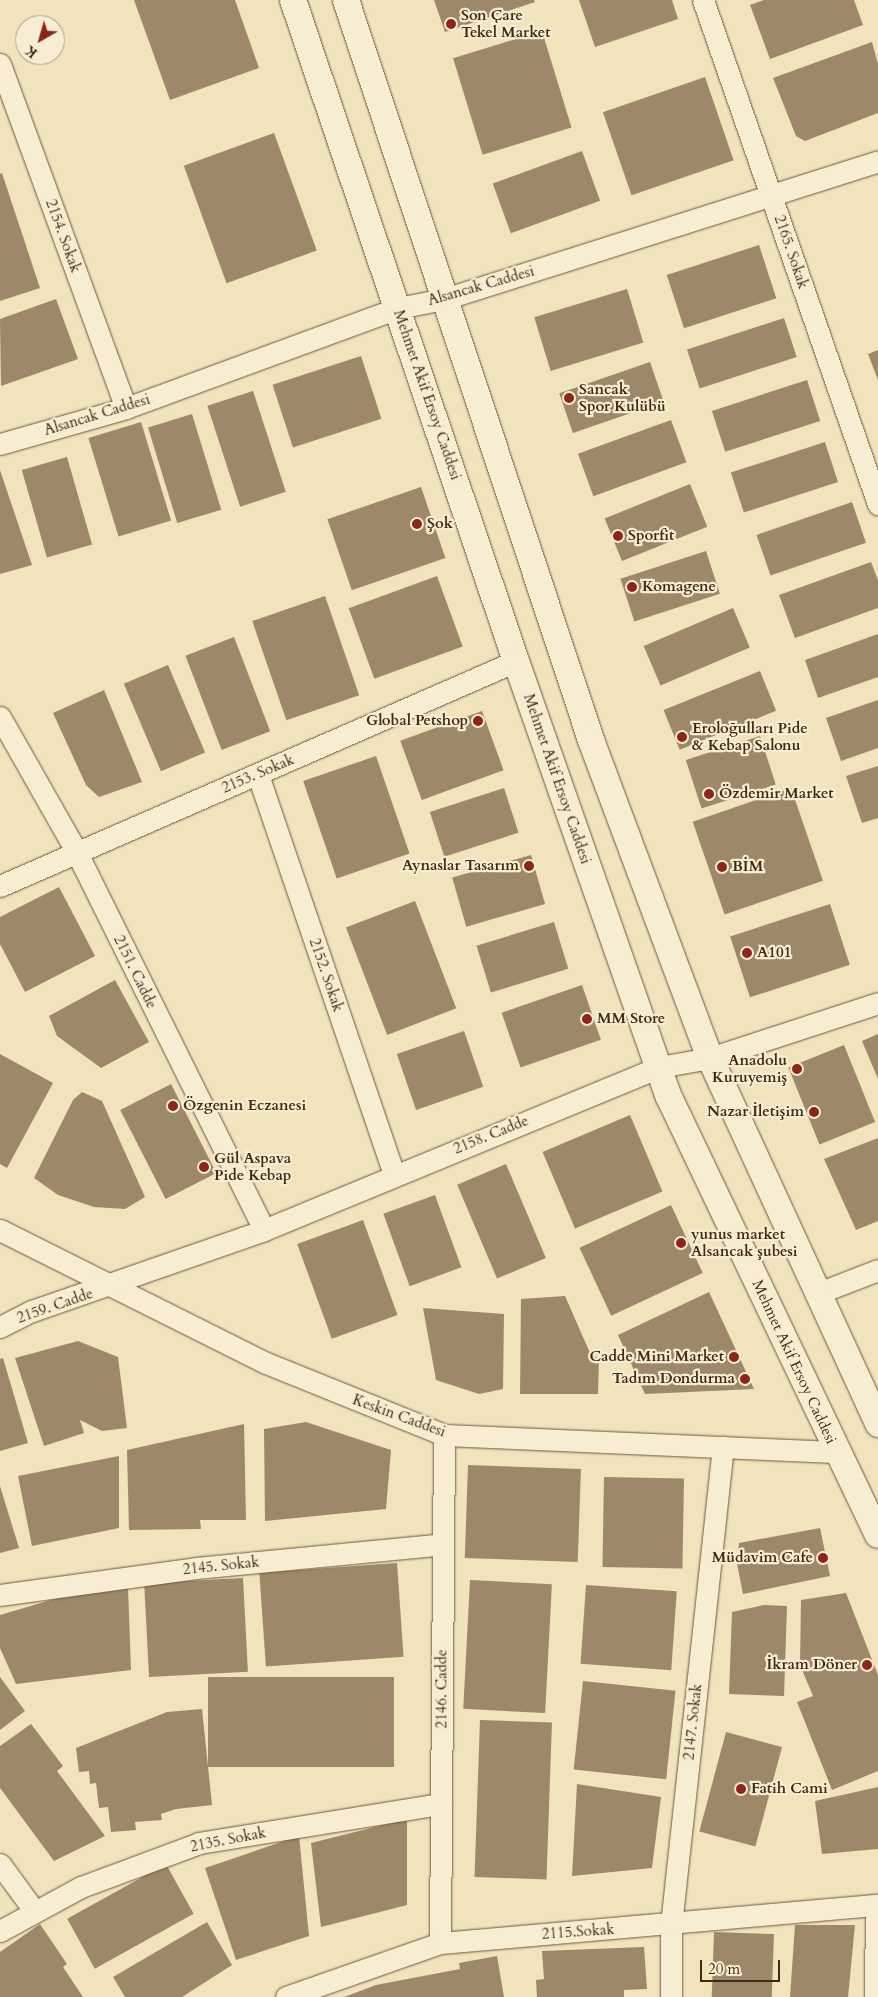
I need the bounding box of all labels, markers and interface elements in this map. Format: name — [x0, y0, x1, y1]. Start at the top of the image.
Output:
place label: Son Çare Tekel Market — [461, 6, 550, 41]
north arrow — [15, 15, 65, 65]
marker: Son Çare Tekel Market — [445, 18, 457, 30]
text: K — [21, 40, 41, 62]
street label: 2154. Sokak — [41, 197, 85, 275]
street label: 2165. Sokak — [770, 213, 812, 291]
street label: Alsancak Caddesi — [426, 262, 536, 310]
street label: Mehmet Akif Ersoy Caddesi — [389, 308, 465, 482]
place label: Sancak Spor Kulübü — [579, 380, 666, 415]
street label: Alsancak Caddesi — [42, 390, 152, 440]
marker: Sancak Spor Kulübü — [563, 392, 575, 404]
place label: Şok — [427, 515, 453, 533]
marker: Şok — [411, 518, 423, 530]
place label: Sporfit — [628, 527, 674, 545]
marker: Sporfit — [612, 530, 624, 542]
place label: Komagene — [642, 578, 716, 596]
marker: Komagene — [626, 581, 638, 593]
street label: Mehmet Akif Ersoy Caddesi — [519, 692, 595, 866]
place label: Global Petshop — [366, 712, 468, 730]
marker: Global Petshop — [472, 715, 484, 727]
place label: Eroloğulları Pide & Kebap Salonu — [692, 719, 808, 754]
marker: Eroloğulları Pide & Kebap Salonu — [676, 731, 688, 743]
street label: 2153. Sokak — [219, 751, 297, 797]
place label: Özdemir Market — [719, 785, 834, 803]
marker: Özdemir Market — [703, 788, 715, 800]
place label: Aynaslar Tasarım — [402, 857, 519, 875]
place label: BİM — [732, 858, 763, 876]
marker: Aynaslar Tasarım — [523, 860, 535, 872]
marker: BİM — [716, 861, 728, 873]
street label: 2151. Cadde — [110, 932, 160, 1012]
street label: 2152. Sokak — [305, 936, 347, 1014]
place label: A101 — [757, 944, 791, 962]
marker: A101 — [741, 947, 753, 959]
place label: MM Store — [597, 1010, 665, 1028]
marker: MM Store — [581, 1013, 593, 1025]
place label: Anadolu Kuruyemiş — [712, 1051, 787, 1086]
marker: Anadolu Kuruyemiş — [791, 1063, 803, 1075]
place label: Özgenin Eczanesi — [183, 1097, 306, 1115]
marker: Özgenin Eczanesi — [167, 1100, 179, 1112]
place label: Nazar İletişim — [707, 1103, 804, 1121]
marker: Nazar İletişim — [808, 1106, 820, 1118]
street label: 2158. Cadde — [451, 1112, 531, 1158]
place label: Gül Aspava Pide Kebap — [214, 1149, 291, 1184]
marker: Gül Aspava Pide Kebap — [198, 1161, 210, 1173]
place label: yunus market Alsancak şubesi — [691, 1225, 798, 1260]
marker: yunus market Alsancak şubesi — [675, 1237, 687, 1249]
street label: Mehmet Akif Ersoy Caddesi — [748, 1277, 840, 1447]
street label: 2159. Cadde — [15, 1285, 95, 1327]
place label: Cadde Mini Market — [589, 1348, 724, 1366]
marker: Cadde Mini Market — [728, 1351, 740, 1363]
place label: Tadım Dondurma — [612, 1370, 735, 1388]
marker: Tadım Dondurma — [739, 1373, 751, 1385]
street label: Keskin Caddesi — [350, 1391, 448, 1441]
place label: Müdavim Cafe — [712, 1549, 813, 1567]
marker: Müdavim Cafe — [817, 1552, 829, 1564]
street label: 2145. Sokak — [182, 1553, 260, 1579]
street label: 2146. Cadde — [433, 1649, 451, 1729]
place label: İkram Döner — [766, 1656, 857, 1674]
marker: İkram Döner — [861, 1659, 873, 1671]
street label: 2147. Sokak — [680, 1683, 706, 1761]
place label: Fatih Cami — [751, 1780, 828, 1798]
marker: Fatih Cami — [735, 1783, 747, 1795]
street label: 2135. Sokak — [189, 1824, 267, 1856]
street label: 2115.Sokak — [541, 1920, 615, 1944]
scale bar — [703, 1950, 783, 1982]
text: 20 m — [708, 1959, 740, 1979]

